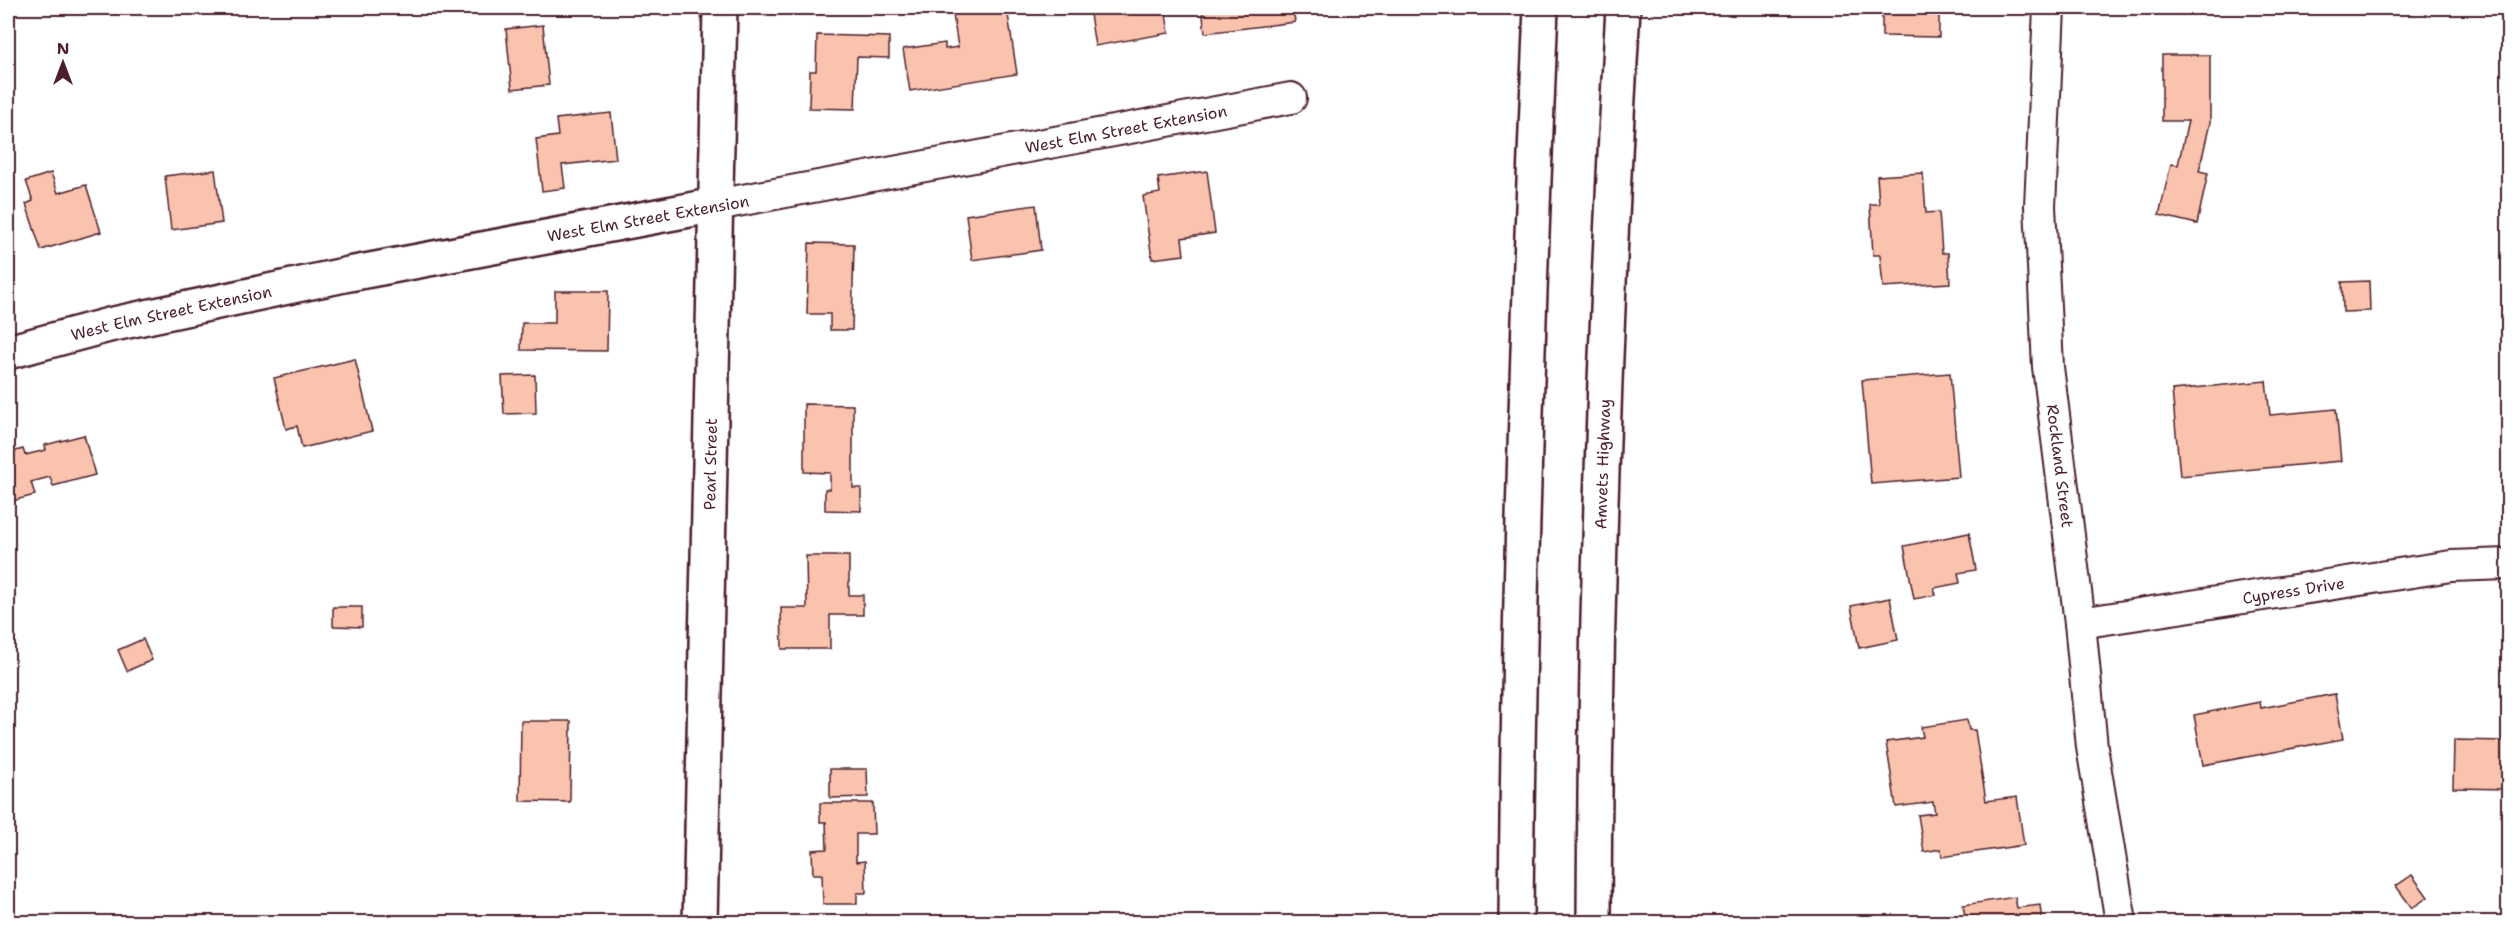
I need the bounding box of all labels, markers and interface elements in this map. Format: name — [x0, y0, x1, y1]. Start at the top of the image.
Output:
north arrow — [33, 33, 93, 93]
text: N — [57, 38, 69, 59]
street label: West Elm Street Extension — [1023, 100, 1229, 158]
street label: West Elm Street Extension — [545, 190, 751, 247]
street label: West Elm Street Extension — [69, 281, 274, 346]
street label: Amvets Highway — [1590, 399, 1615, 530]
street label: Rockland Street — [2042, 403, 2078, 529]
street label: Pearl Street — [699, 418, 722, 510]
street label: Cypress Drive — [2241, 572, 2346, 609]

